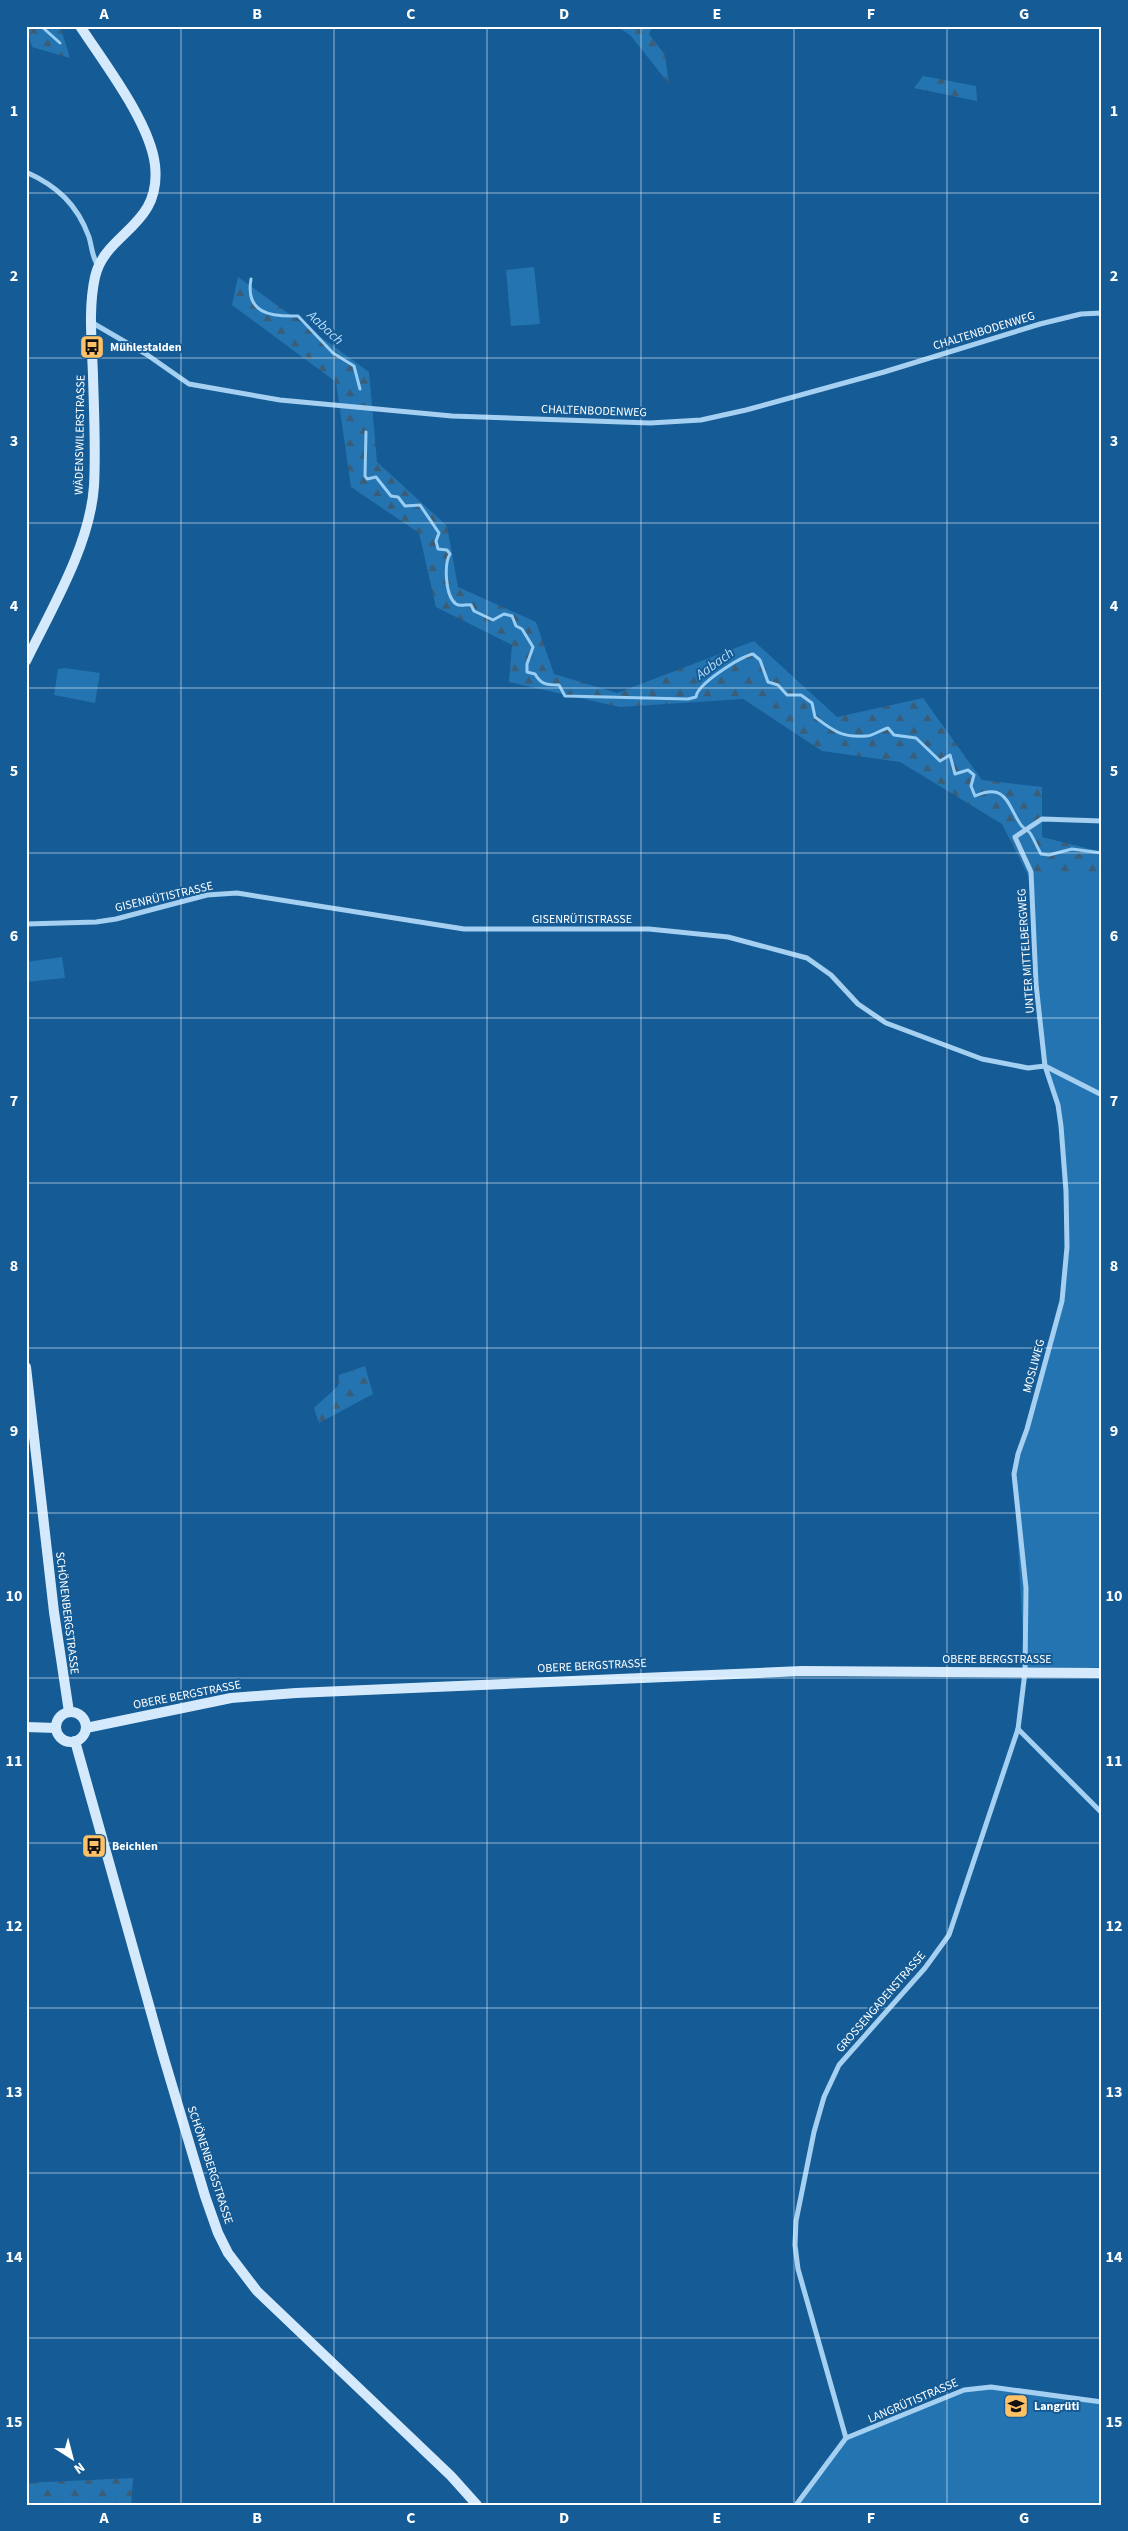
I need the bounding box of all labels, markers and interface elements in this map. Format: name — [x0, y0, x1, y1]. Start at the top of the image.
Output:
text: A — [98, 3, 109, 25]
text: B — [252, 3, 262, 25]
text: C — [406, 3, 416, 25]
text: D — [559, 3, 569, 25]
text: E — [713, 3, 721, 25]
text: F — [867, 3, 875, 25]
text: G — [1019, 3, 1029, 25]
text: 1 — [10, 100, 18, 122]
text: 1 — [1110, 100, 1118, 122]
text: 2 — [10, 265, 18, 287]
text: 2 — [1110, 265, 1118, 287]
water label: Aabach — [302, 305, 348, 350]
street label: CHALTENBODENWEG — [931, 307, 1037, 355]
bus stop icon: Mühlestalden — [79, 334, 105, 360]
place label: Mühlestalden — [110, 339, 182, 356]
street label: WÄDENSWILERSTRASSE — [70, 375, 90, 495]
street label: CHALTENBODENWEG — [541, 401, 647, 421]
text: 3 — [10, 430, 18, 452]
text: 3 — [1110, 430, 1118, 452]
text: 4 — [10, 595, 19, 617]
text: 4 — [1110, 595, 1119, 617]
water label: Aabach — [691, 643, 738, 685]
text: 5 — [10, 760, 18, 782]
text: 5 — [1110, 760, 1118, 782]
street label: GISENRÜTISTRASSE — [113, 877, 215, 917]
street label: UNTER MITTELBERGWEG — [1013, 888, 1039, 1014]
street label: GISENRÜTISTRASSE — [532, 911, 632, 928]
text: 6 — [10, 925, 18, 947]
text: 6 — [1110, 925, 1118, 947]
text: 7 — [10, 1090, 18, 1112]
text: 7 — [1110, 1090, 1118, 1112]
text: 8 — [10, 1255, 18, 1277]
text: 8 — [1110, 1255, 1118, 1277]
street label: MOSLIWEG — [1019, 1337, 1049, 1395]
text: 9 — [10, 1420, 18, 1442]
text: 9 — [1110, 1420, 1118, 1442]
street label: SCHÖNENBERGSTRASSE — [51, 1551, 83, 1675]
text: 10 — [6, 1585, 22, 1607]
text: 10 — [1106, 1585, 1122, 1607]
street label: OBERE BERGSTRASSE — [942, 1651, 1052, 1668]
street label: OBERE BERGSTRASSE — [537, 1655, 647, 1677]
street label: OBERE BERGSTRASSE — [132, 1676, 242, 1714]
text: 11 — [6, 1750, 22, 1772]
text: 11 — [1106, 1750, 1122, 1772]
bus stop icon: Beichlen — [81, 1833, 107, 1859]
place label: Beichlen — [112, 1838, 158, 1855]
text: 12 — [6, 1915, 22, 1937]
text: 12 — [1106, 1915, 1122, 1937]
street label: GROSSENGADENSTRASSE — [832, 1948, 930, 2056]
text: 13 — [6, 2081, 22, 2103]
text: 13 — [1106, 2081, 1122, 2103]
street label: SCHÖNENBERGSTRASSE — [183, 2104, 237, 2226]
text: 14 — [6, 2246, 23, 2268]
text: 14 — [1106, 2246, 1123, 2268]
street label: LANGRÜTISTRASSE — [865, 2374, 961, 2428]
school or university icon: Langrüti — [1003, 2393, 1029, 2419]
place label: Langrüti — [1034, 2398, 1079, 2415]
text: 15 — [6, 2411, 22, 2433]
text: 15 — [1106, 2411, 1122, 2433]
north arrow — [48, 2434, 98, 2484]
text: N — [69, 2457, 89, 2479]
text: A — [98, 2507, 109, 2529]
text: B — [252, 2507, 262, 2529]
text: C — [406, 2507, 416, 2529]
text: D — [559, 2507, 569, 2529]
text: E — [713, 2507, 721, 2529]
text: F — [867, 2507, 875, 2529]
text: G — [1019, 2507, 1029, 2529]

